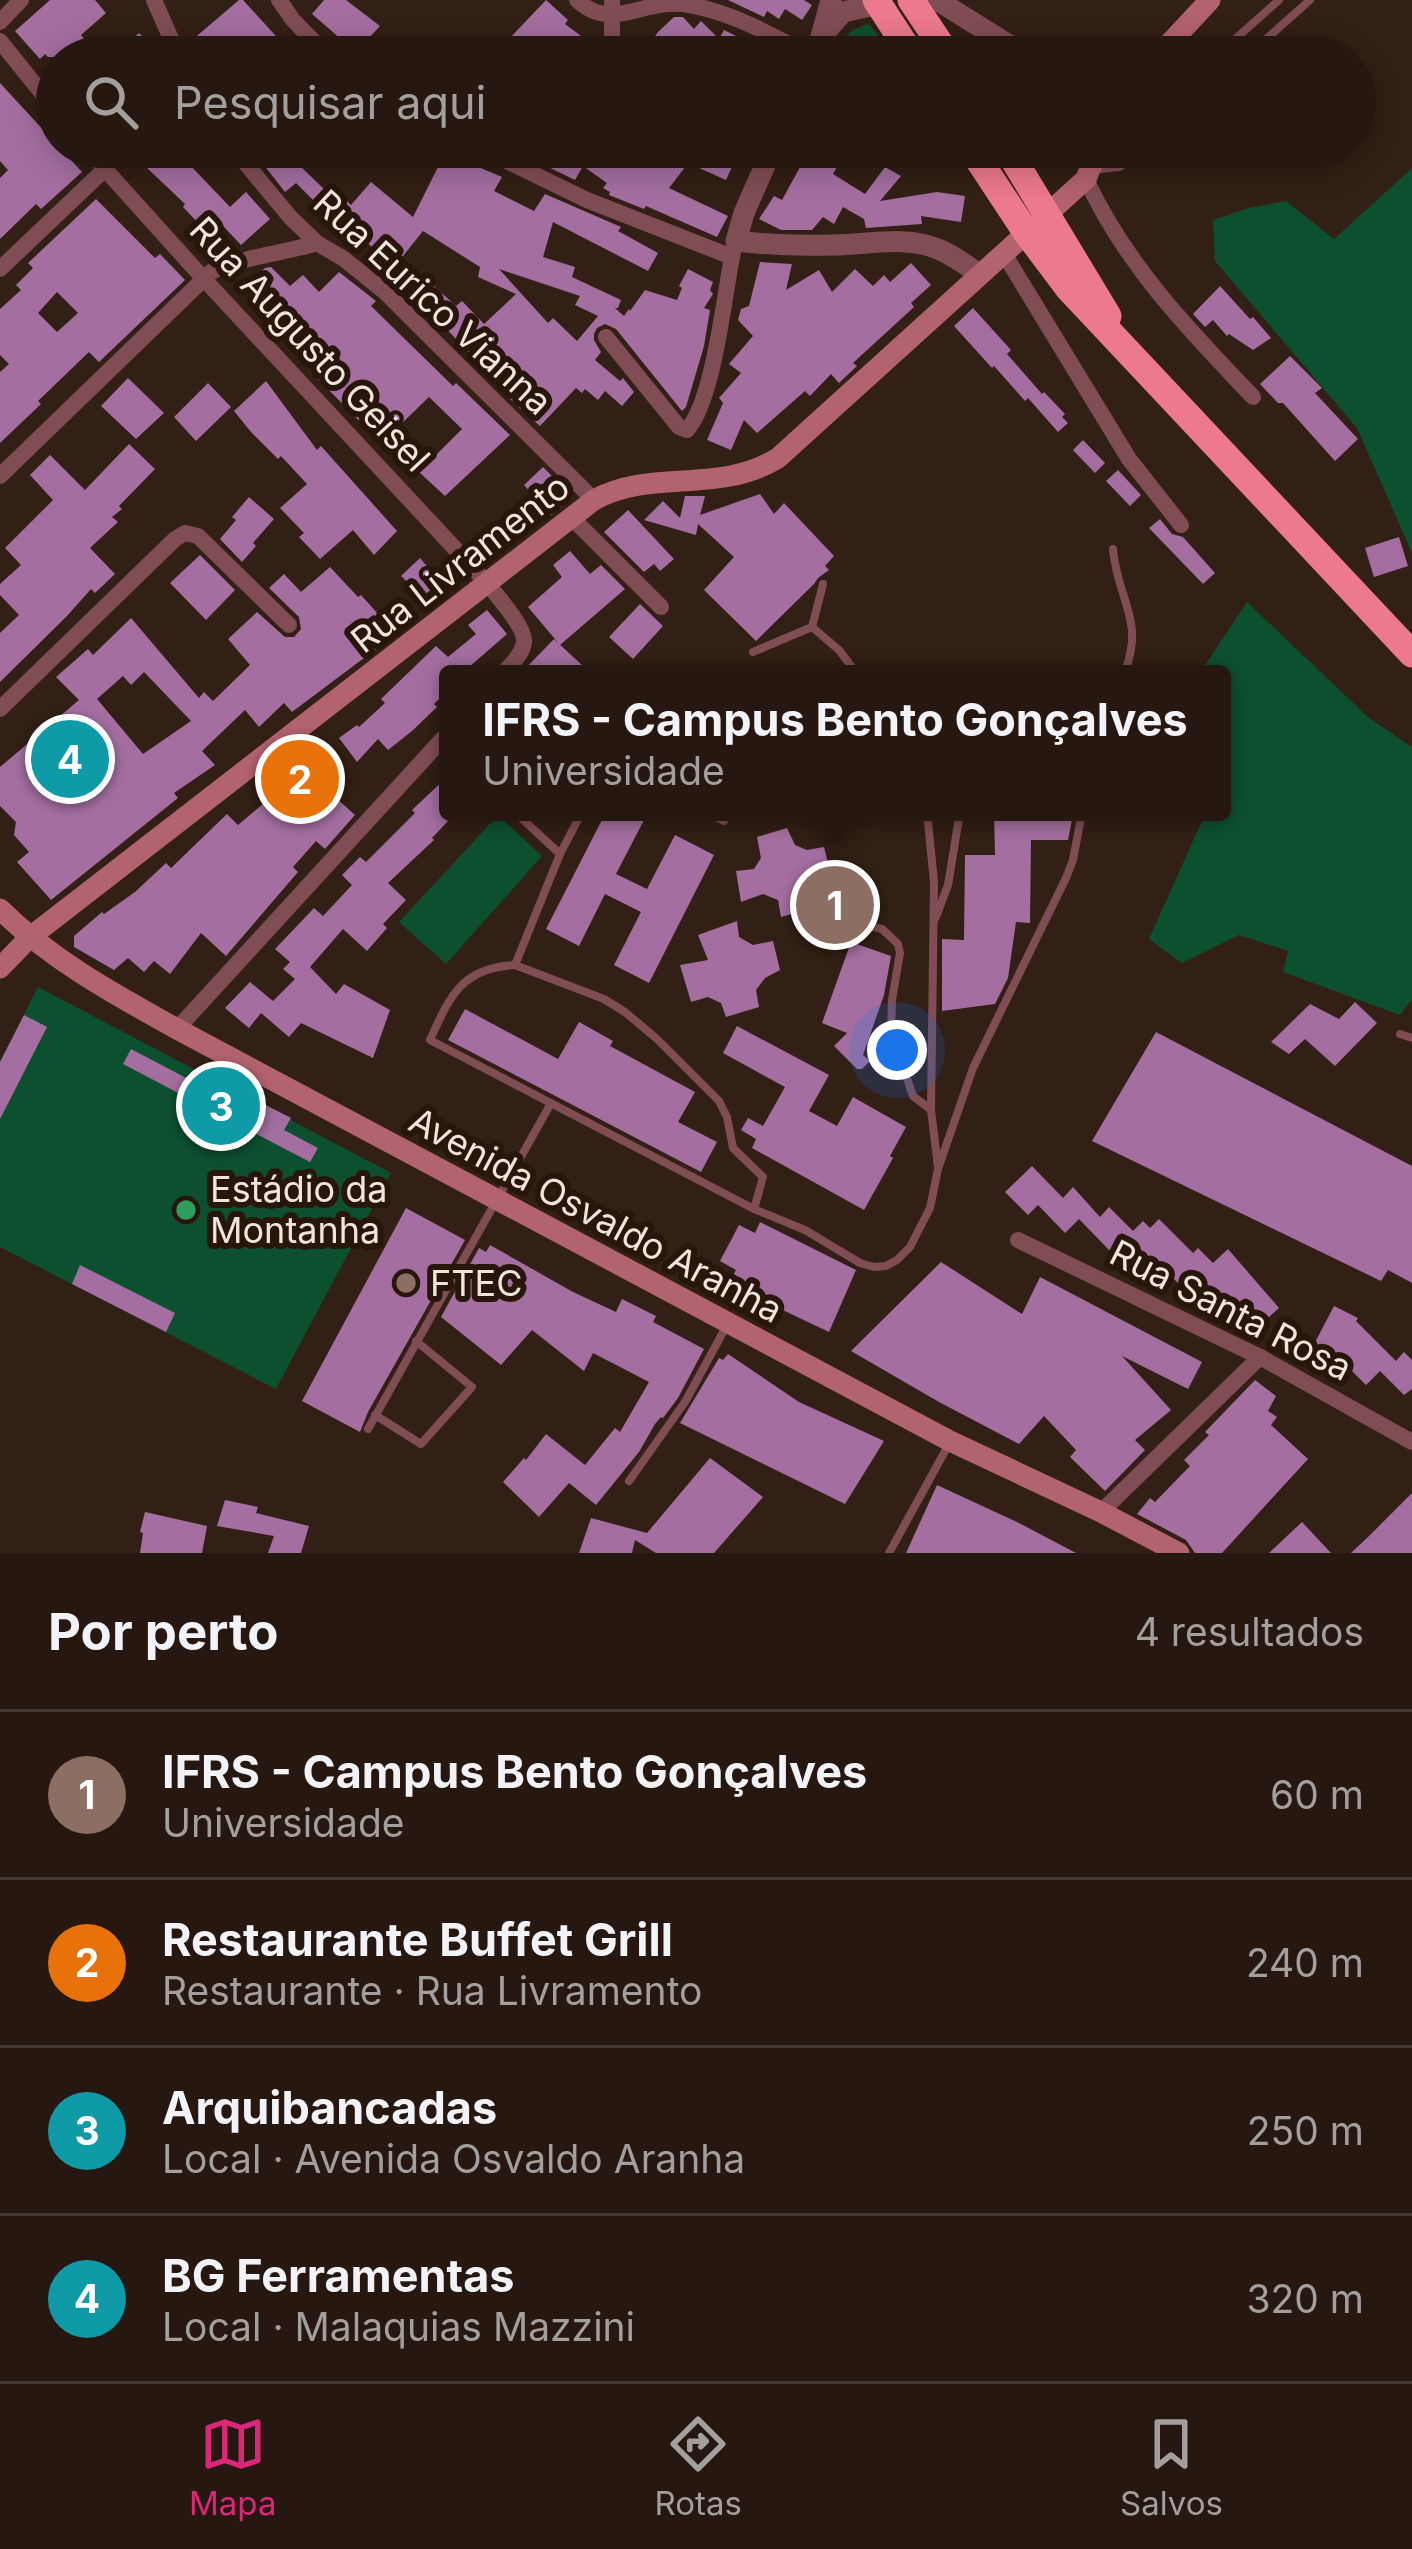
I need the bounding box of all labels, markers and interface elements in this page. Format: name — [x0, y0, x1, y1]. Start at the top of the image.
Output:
search box — [36, 36, 1376, 168]
icon: search — [78, 69, 144, 135]
text: Pesquisar aqui — [174, 75, 487, 130]
street label: Rua Eurico Vianna — [305, 180, 561, 424]
street label: Rua Augusto Geisel — [181, 208, 439, 480]
street label: Rua Livramento — [342, 464, 578, 662]
popup — [439, 665, 1231, 821]
text: IFRS - Campus Bento Gonçalves — [482, 692, 1188, 747]
pin: 4 — [31, 714, 109, 804]
pin: 2 — [261, 734, 339, 824]
text: Universidade — [482, 747, 725, 794]
pin: 1 — [796, 860, 874, 950]
your location — [867, 1020, 927, 1080]
pin: 3 — [182, 1061, 260, 1151]
street label: Avenida Osvaldo Aranha — [402, 1098, 790, 1332]
place label: Estádio da Montanha — [210, 1167, 388, 1252]
marker: Estádio da Montanha — [173, 1197, 199, 1223]
street label: Rua Santa Rosa — [1103, 1230, 1359, 1390]
place label: FTEC — [430, 1261, 522, 1305]
marker: FTEC — [393, 1270, 419, 1296]
text: Por perto — [48, 1601, 279, 1662]
text: 4 resultados — [1135, 1608, 1364, 1655]
text: IFRS - Campus Bento Gonçalves — [162, 1744, 867, 1799]
text: 1 — [79, 1771, 95, 1818]
text: 60 m — [1270, 1771, 1364, 1818]
text: Universidade — [162, 1799, 405, 1846]
text: Restaurante Buffet Grill — [162, 1912, 673, 1967]
text: 2 — [75, 1939, 99, 1986]
text: 240 m — [1246, 1939, 1364, 1986]
text: Restaurante · Rua Livramento — [162, 1967, 702, 2014]
text: Arquibancadas — [162, 2080, 497, 2135]
text: 3 — [74, 2107, 100, 2154]
text: 250 m — [1247, 2107, 1364, 2154]
text: Local · Avenida Osvaldo Aranha — [162, 2135, 745, 2182]
text: BG Ferramentas — [162, 2248, 515, 2303]
text: 4 — [74, 2275, 100, 2322]
text: 320 m — [1246, 2275, 1364, 2322]
text: Local · Malaquias Mazzini — [162, 2303, 635, 2350]
tab: Mapa — [189, 2411, 276, 2523]
tab: Rotas — [654, 2411, 742, 2523]
tab: Salvos — [1120, 2411, 1223, 2523]

